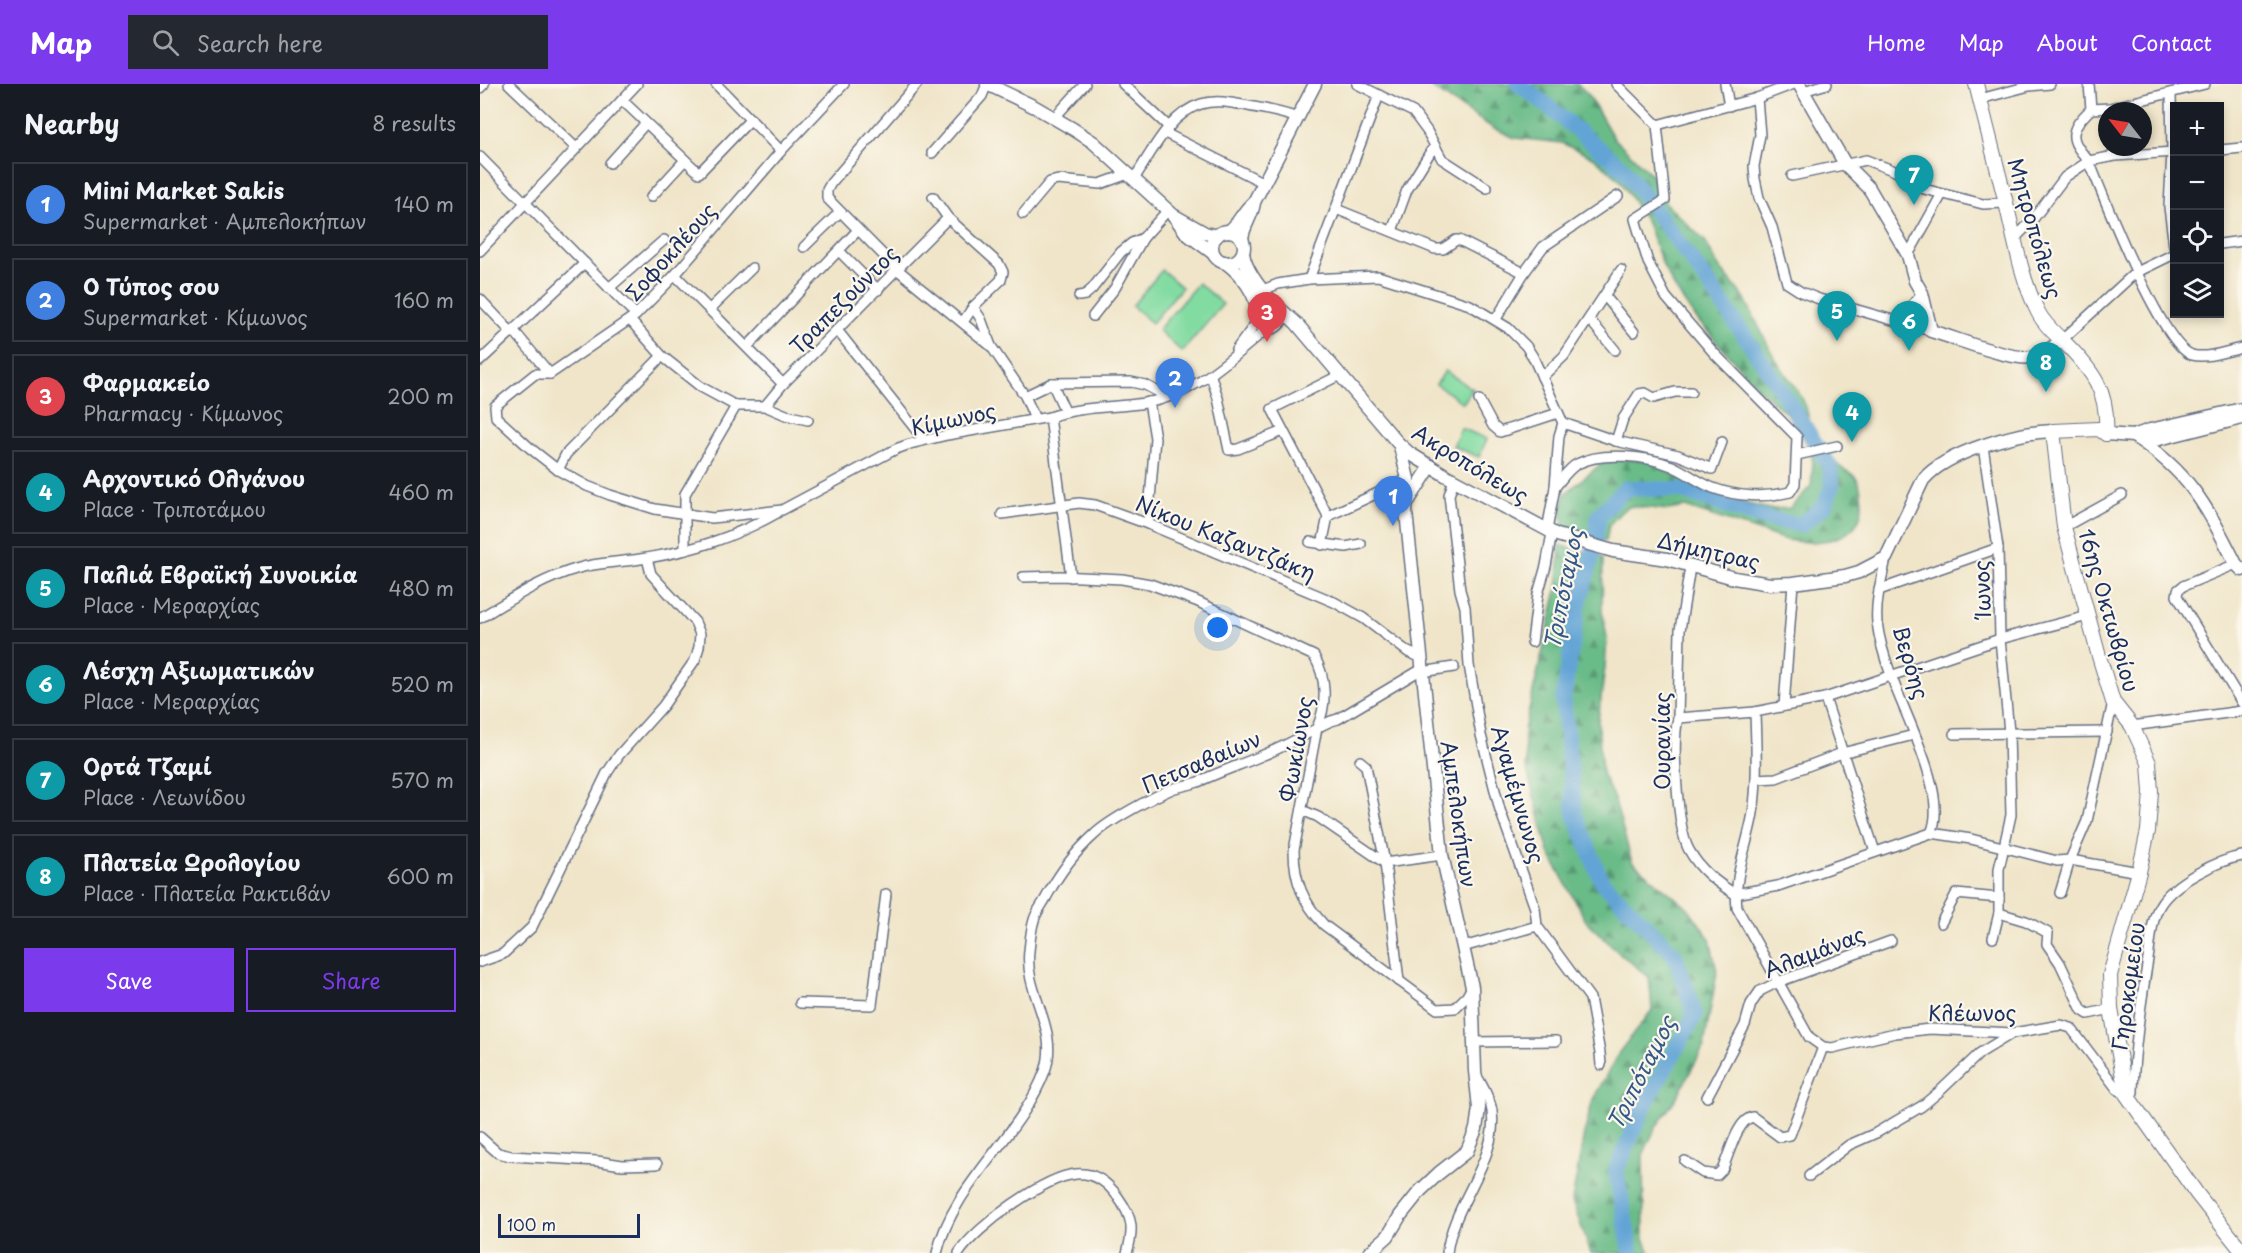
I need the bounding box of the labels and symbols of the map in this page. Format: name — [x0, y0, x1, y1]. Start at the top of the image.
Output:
north arrow — [2098, 102, 2152, 156]
street label: Μητροπόλεως — [2001, 154, 2071, 302]
pin: 7 — [1894, 156, 1934, 205]
street label: Σοφοκλέους — [617, 195, 723, 307]
street label: Τραπεζούντος — [781, 237, 905, 361]
pin: 3 — [1248, 292, 1286, 342]
pin: 5 — [1818, 292, 1856, 341]
pin: 6 — [1890, 302, 1928, 351]
pin: 8 — [2026, 342, 2066, 392]
pin: 2 — [1156, 358, 1194, 408]
pin: 4 — [1832, 392, 1872, 442]
street label: Κίμωνος — [907, 393, 999, 443]
street label: Ακροπόλεως — [1407, 416, 1535, 510]
pin: 1 — [1374, 476, 1412, 526]
street label: Νίκου Καζαντζάκη — [1131, 486, 1321, 588]
water label: Τριπόταμος — [1534, 523, 1590, 652]
street label: Δήμητρας — [1655, 523, 1764, 577]
street label: 16ης Οκτωβρίου — [2071, 525, 2149, 695]
street label: Ίωνος — [1964, 560, 1998, 621]
your location — [1203, 613, 1232, 642]
street label: Βερόης — [1886, 621, 1938, 703]
street label: Ουρανίας — [1645, 692, 1677, 790]
street label: Φωκίωνος — [1270, 694, 1320, 804]
street label: Αγαμέμνωνος — [1484, 721, 1554, 867]
street label: Πετσαβαίων — [1136, 722, 1266, 800]
street label: Αμπελοκήπων — [1434, 738, 1486, 890]
street label: Αλαμάνας — [1759, 917, 1869, 985]
street label: Γηροκομείου — [2102, 920, 2152, 1052]
street label: Κλέωνος — [1928, 996, 2016, 1028]
water label: Τριπόταμος — [1597, 1008, 1683, 1134]
scale bar — [498, 1211, 640, 1238]

